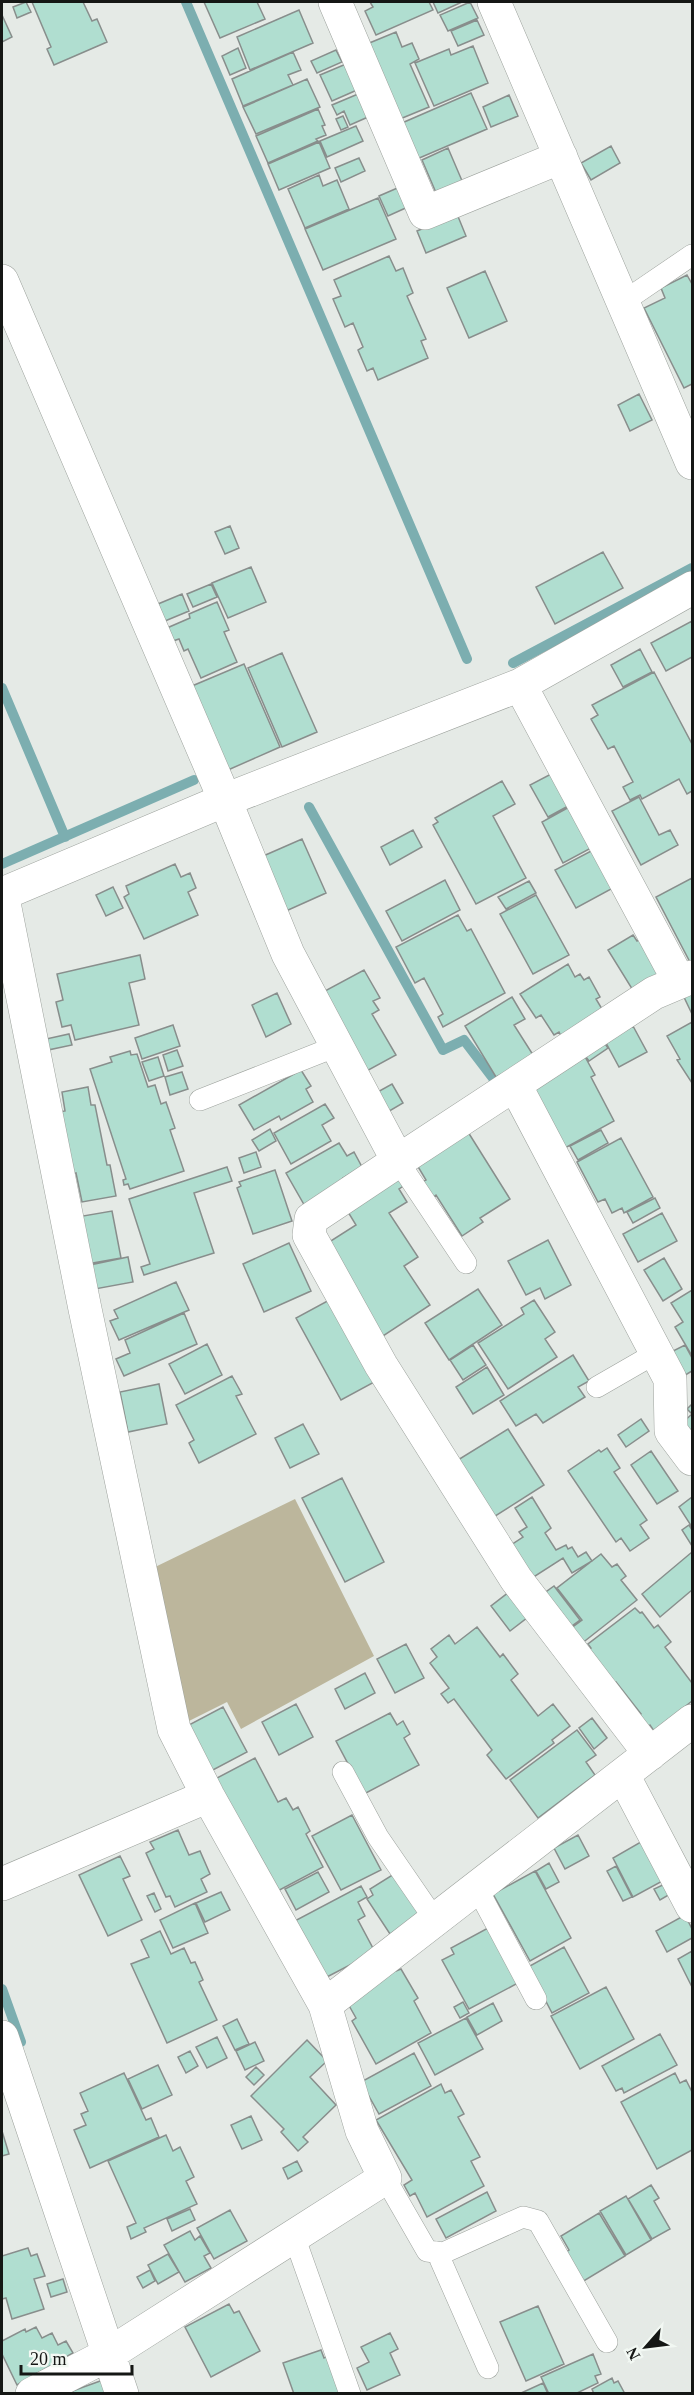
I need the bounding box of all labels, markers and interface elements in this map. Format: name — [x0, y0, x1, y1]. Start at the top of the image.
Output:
north arrow — [616, 2317, 676, 2377]
scale bar — [21, 2338, 132, 2376]
text: N — [623, 2344, 643, 2363]
text: 20 m — [30, 2349, 67, 2369]

